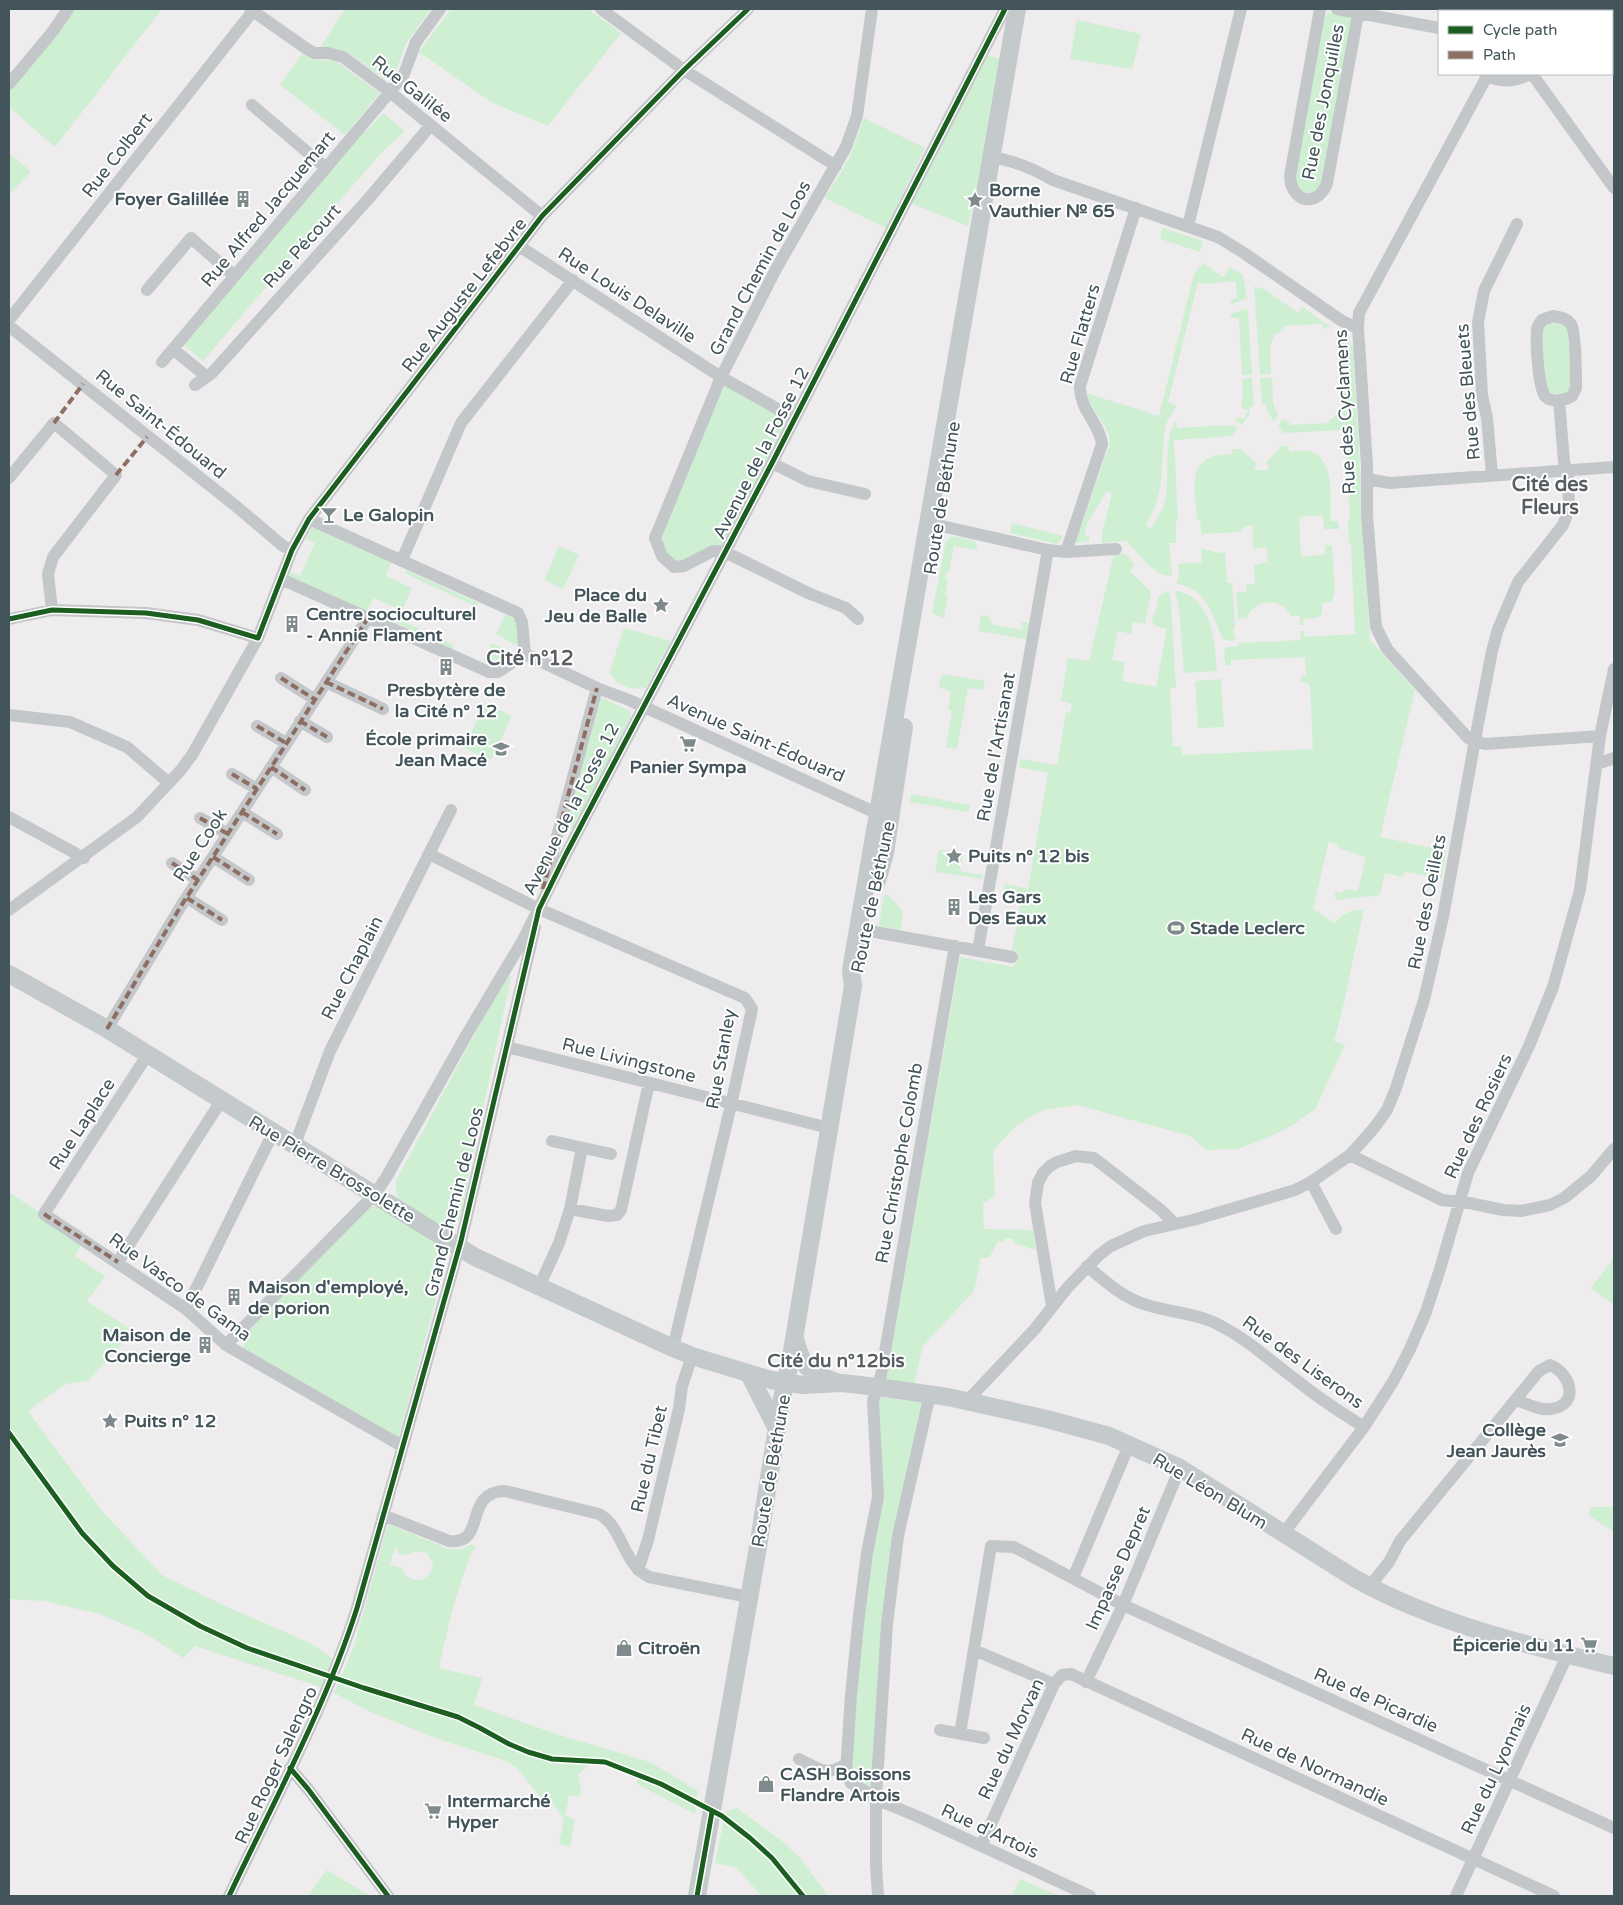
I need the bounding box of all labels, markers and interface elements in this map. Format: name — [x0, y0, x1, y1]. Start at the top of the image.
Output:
legend — [1438, 10, 1613, 75]
text: Cycle path — [1483, 21, 1557, 39]
street label: Rue des Jonquilles — [1297, 22, 1349, 182]
text: Path — [1483, 46, 1516, 64]
street label: Rue Galilée — [367, 51, 457, 127]
street label: Rue Colbert — [77, 108, 157, 202]
street label: Rue Alfred Jacquemart — [196, 126, 340, 292]
street label: Grand Chemin de Loos — [704, 177, 816, 359]
place label: Borne Vauthier № 65 — [989, 179, 1115, 222]
place label: Foyer Galillée — [115, 188, 229, 210]
building icon: Foyer Galillée — [233, 189, 253, 209]
place icon: Borne Vauthier № 65 — [965, 190, 985, 210]
street label: Rue Pécourt — [258, 199, 346, 293]
street label: Rue Auguste Lefebvre — [397, 213, 531, 377]
street label: Rue Louis Delaville — [554, 242, 700, 348]
street label: Rue Flatters — [1055, 281, 1105, 387]
street label: Rue des Bleuets — [1451, 323, 1485, 461]
street label: Rue des Cyclamens — [1330, 329, 1360, 495]
street label: Avenue de la Fosse 12 — [708, 363, 814, 543]
street label: Rue Saint-Édouard — [91, 365, 231, 483]
street label: Route de Béthune — [919, 420, 965, 576]
district label: Cité des Fleurs — [1512, 473, 1589, 520]
place label: Le Galopin — [343, 504, 434, 526]
bar icon: Le Galopin — [319, 505, 339, 525]
place label: Place du Jeu de Balle — [544, 584, 647, 627]
place icon: Place du Jeu de Balle — [651, 595, 671, 615]
place label: Centre socioculturel - Annie Flament — [306, 603, 476, 646]
building icon: Centre socioculturel - Annie Flament — [282, 614, 302, 634]
district label: Cité n°12 — [486, 647, 574, 671]
building icon: Presbytère de la Cité n° 12 — [436, 657, 456, 677]
street label: Rue de l'Artisanat — [972, 670, 1020, 823]
place label: Presbytère de la Cité n° 12 — [387, 679, 505, 722]
street label: Avenue Saint-Édouard — [664, 689, 848, 787]
street label: Avenue de la Fosse 12 — [518, 719, 624, 899]
place label: École primaire Jean Macé — [365, 728, 487, 771]
supermarket icon: Panier Sympa — [678, 734, 698, 754]
school or university icon: École primaire Jean Macé — [491, 739, 511, 759]
place label: Panier Sympa — [629, 756, 747, 778]
street label: Rue Cook — [168, 804, 232, 886]
street label: Route de Béthune — [846, 819, 900, 975]
street label: Rue des Oeillets — [1403, 833, 1451, 971]
place label: Puits n° 12 bis — [968, 845, 1090, 867]
place icon: Puits n° 12 bis — [944, 846, 964, 866]
place label: Les Gars Des Eaux — [968, 886, 1047, 929]
building icon: Les Gars Des Eaux — [944, 897, 964, 917]
street label: Rue Chaplain — [316, 912, 388, 1024]
place label: Stade Leclerc — [1190, 917, 1305, 939]
sports icon: Stade Leclerc — [1166, 918, 1186, 938]
street label: Rue Stanley — [701, 1007, 741, 1111]
street label: Rue Livingstone — [560, 1033, 698, 1087]
street label: Rue des Rosiers — [1439, 1050, 1517, 1182]
street label: Rue Christophe Colomb — [871, 1061, 927, 1265]
street label: Rue Laplace — [44, 1074, 120, 1174]
street label: Grand Chemin de Loos — [420, 1105, 488, 1299]
street label: Rue Pierre Brossolette — [245, 1111, 419, 1227]
street label: Rue Vasco de Gama — [104, 1228, 256, 1346]
place label: Maison d'employé, de porion — [248, 1276, 408, 1319]
building icon: Maison d'employé, de porion — [224, 1287, 244, 1307]
street label: Rue des Liserons — [1238, 1311, 1368, 1413]
place label: Maison de Concierge — [102, 1324, 191, 1367]
building icon: Maison de Concierge — [195, 1335, 215, 1355]
district label: Cité du n°12bis — [767, 1350, 905, 1372]
street label: Route de Béthune — [747, 1393, 795, 1549]
street label: Rue du Tibet — [626, 1403, 672, 1515]
place label: Puits n° 12 — [124, 1410, 216, 1432]
place icon: Puits n° 12 — [100, 1411, 120, 1431]
place label: Collège Jean Jaurès — [1446, 1419, 1546, 1462]
school or university icon: Collège Jean Jaurès — [1550, 1430, 1570, 1450]
street label: Rue Léon Blum — [1149, 1448, 1271, 1534]
street label: Impasse Depret — [1081, 1502, 1155, 1633]
place label: Épicerie du 11 — [1452, 1634, 1575, 1656]
supermarket icon: Épicerie du 11 — [1579, 1635, 1599, 1655]
place label: Citroën — [638, 1637, 701, 1659]
shop icon: Citroën — [614, 1638, 634, 1658]
street label: Rue de Picardie — [1310, 1663, 1442, 1737]
street label: Rue du Morvan — [973, 1675, 1049, 1803]
street label: Rue Roger Salengro — [230, 1683, 322, 1847]
street label: Rue du Lyonnais — [1456, 1700, 1536, 1838]
street label: Rue de Normandie — [1238, 1723, 1392, 1811]
place label: CASH Boissons Flandre Artois — [780, 1763, 911, 1806]
shop icon: CASH Boissons Flandre Artois — [756, 1774, 776, 1794]
place label: Intermarché Hyper — [447, 1790, 551, 1833]
street label: Rue d'Artois — [938, 1799, 1042, 1863]
supermarket icon: Intermarché Hyper — [423, 1801, 443, 1821]

